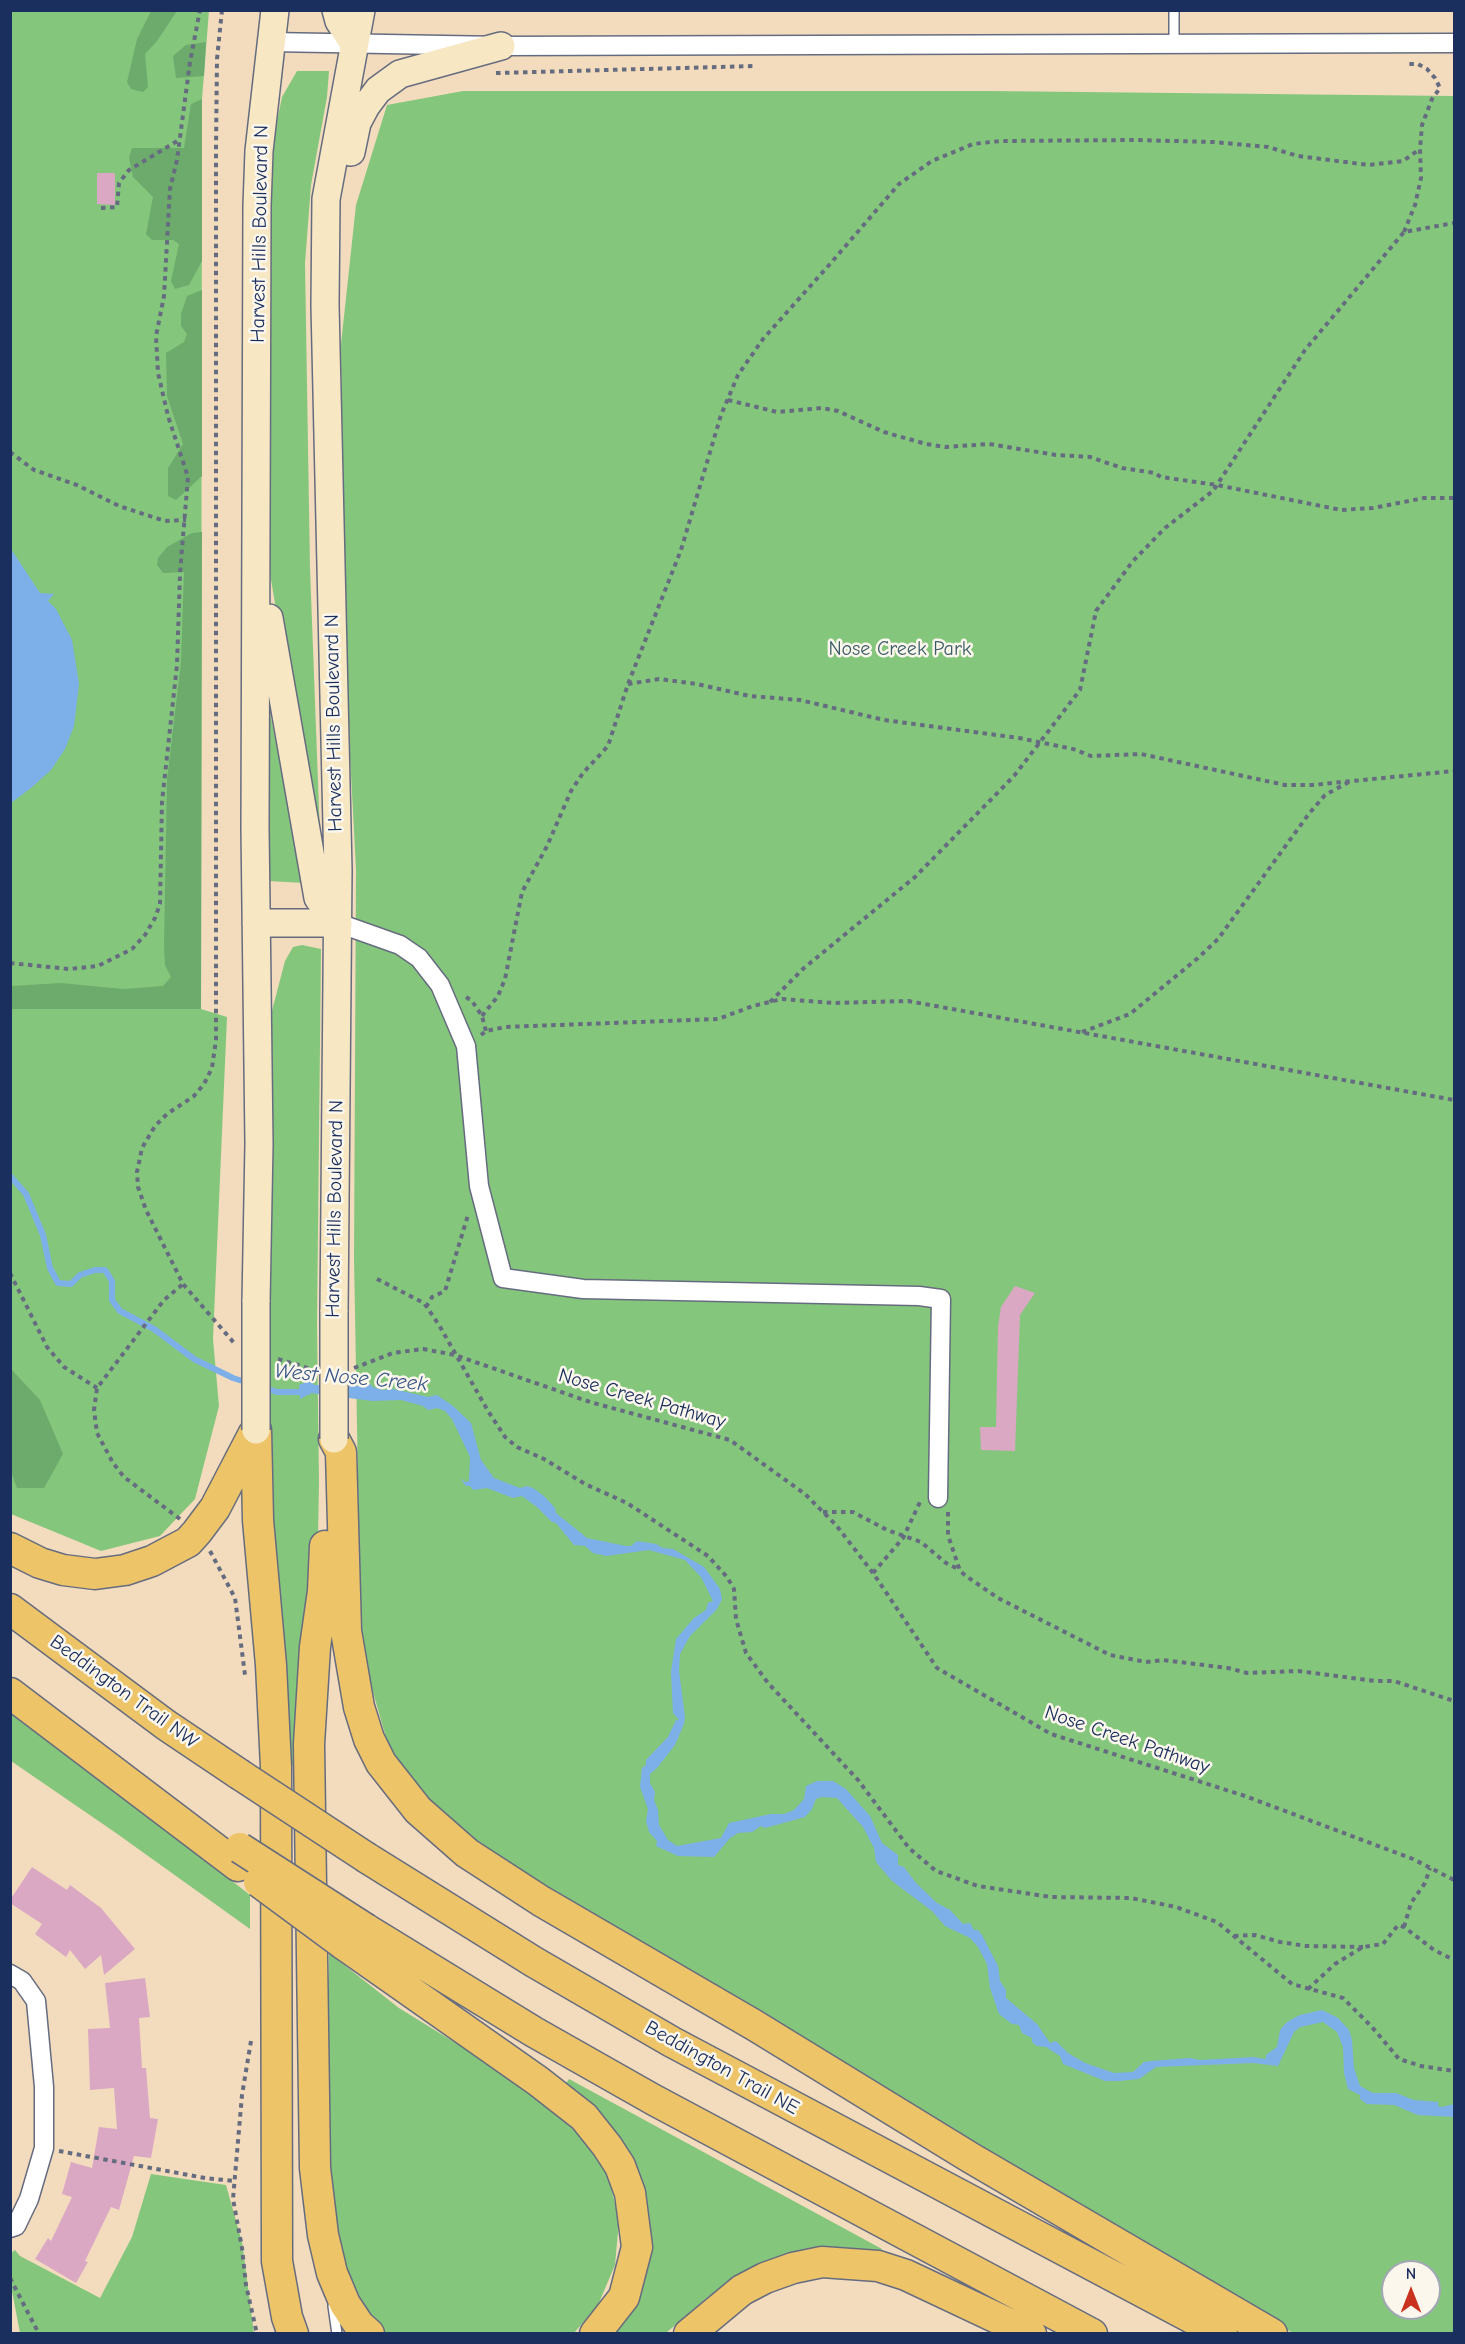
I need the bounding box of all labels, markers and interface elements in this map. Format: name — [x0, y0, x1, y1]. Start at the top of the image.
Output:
street label: Harvest Hills Boulevard N — [246, 125, 274, 343]
street label: Harvest Hills Boulevard N — [320, 614, 348, 832]
park label: Nose Creek Park — [828, 637, 972, 661]
street label: Harvest Hills Boulevard N — [321, 1100, 349, 1318]
water label: West Nose Creek — [273, 1359, 429, 1397]
street label: Nose Creek Pathway — [556, 1364, 728, 1434]
street label: Beddington Trail NW — [45, 1630, 203, 1754]
street label: Nose Creek Pathway — [1041, 1701, 1213, 1779]
street label: Beddington Trail NE — [641, 2016, 803, 2120]
north arrow — [1381, 2260, 1441, 2320]
text: N — [1406, 2265, 1416, 2283]

